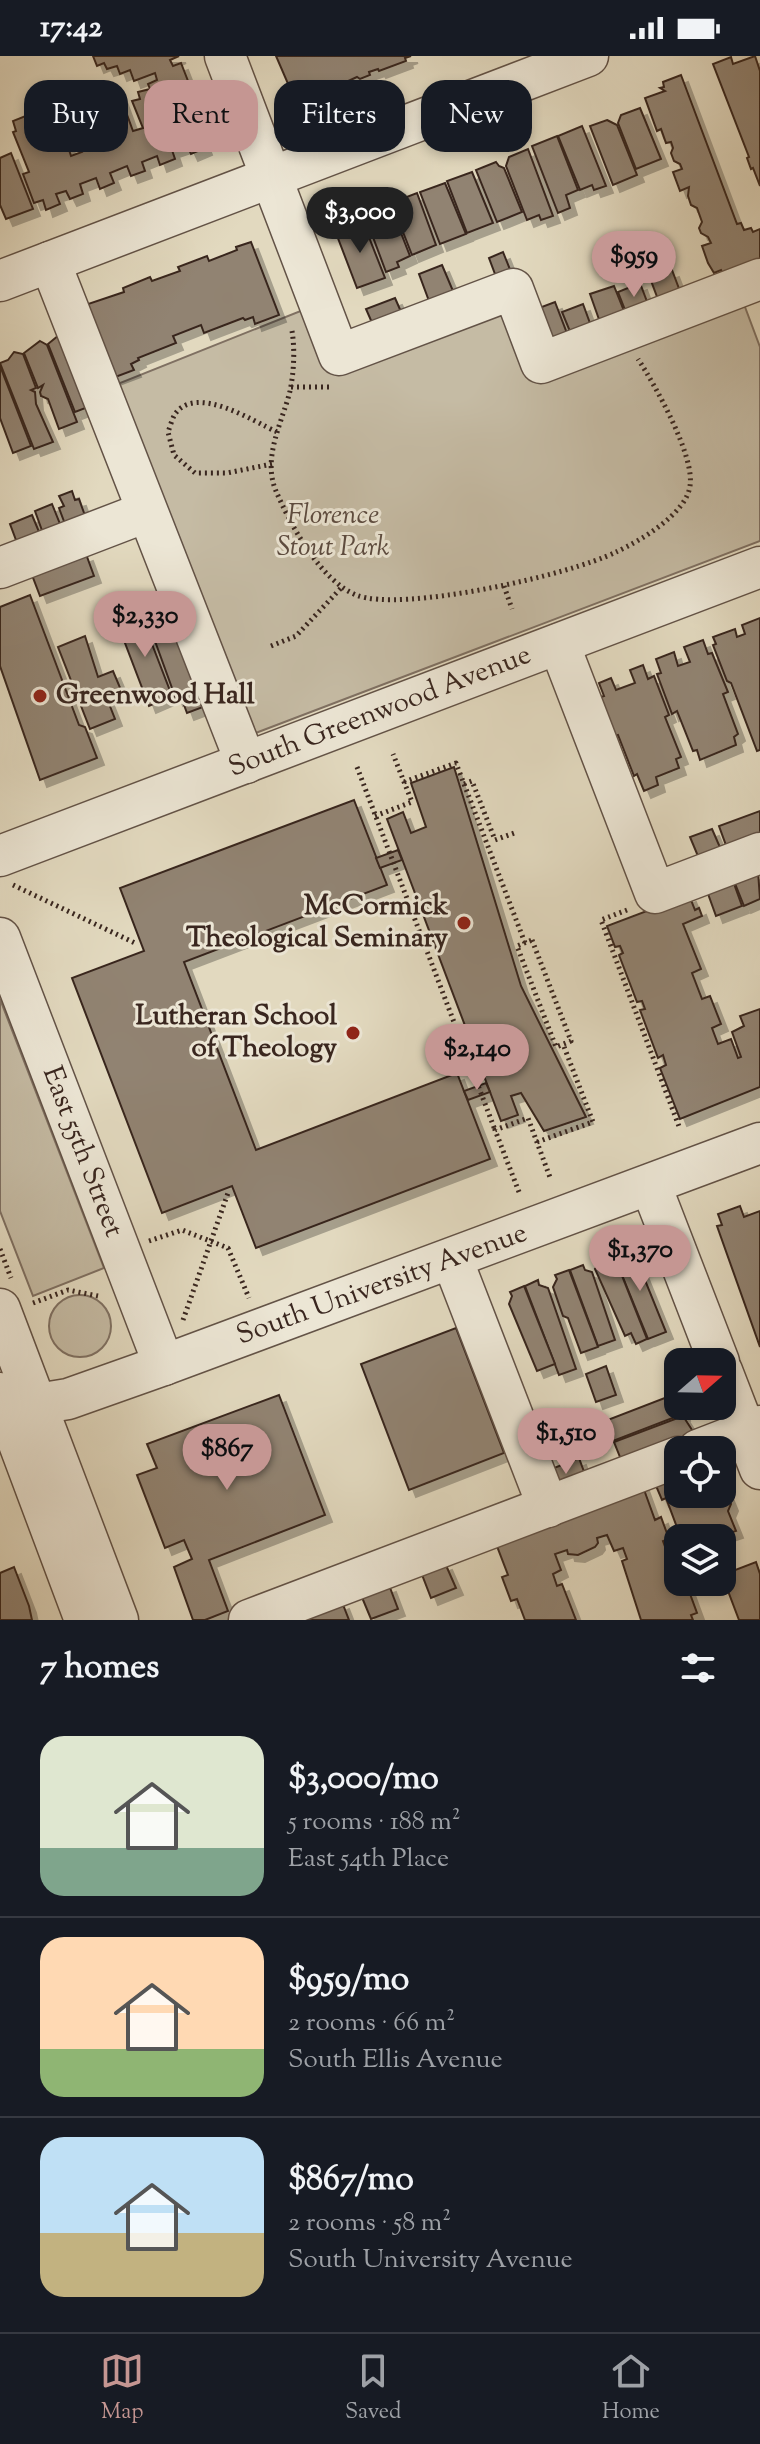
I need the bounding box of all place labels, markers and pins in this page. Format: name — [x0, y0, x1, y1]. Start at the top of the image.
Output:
pin: $3,000 — [295, 187, 425, 255]
pin: $959 — [587, 231, 681, 299]
pin: $2,330 — [80, 591, 210, 659]
place label: Greenwood Hall — [56, 676, 255, 716]
marker: Greenwood Hall — [31, 687, 49, 705]
place label: McCormick Theological Seminary — [186, 887, 449, 959]
marker: McCormick Theological Seminary — [455, 914, 473, 932]
place label: Lutheran School of Theology — [136, 997, 337, 1069]
marker: Lutheran School of Theology — [344, 1024, 362, 1042]
pin: $2,140 — [412, 1024, 542, 1092]
pin: $1,370 — [575, 1225, 705, 1293]
pin: $1,510 — [501, 1408, 631, 1476]
pin: $867 — [180, 1424, 274, 1492]

